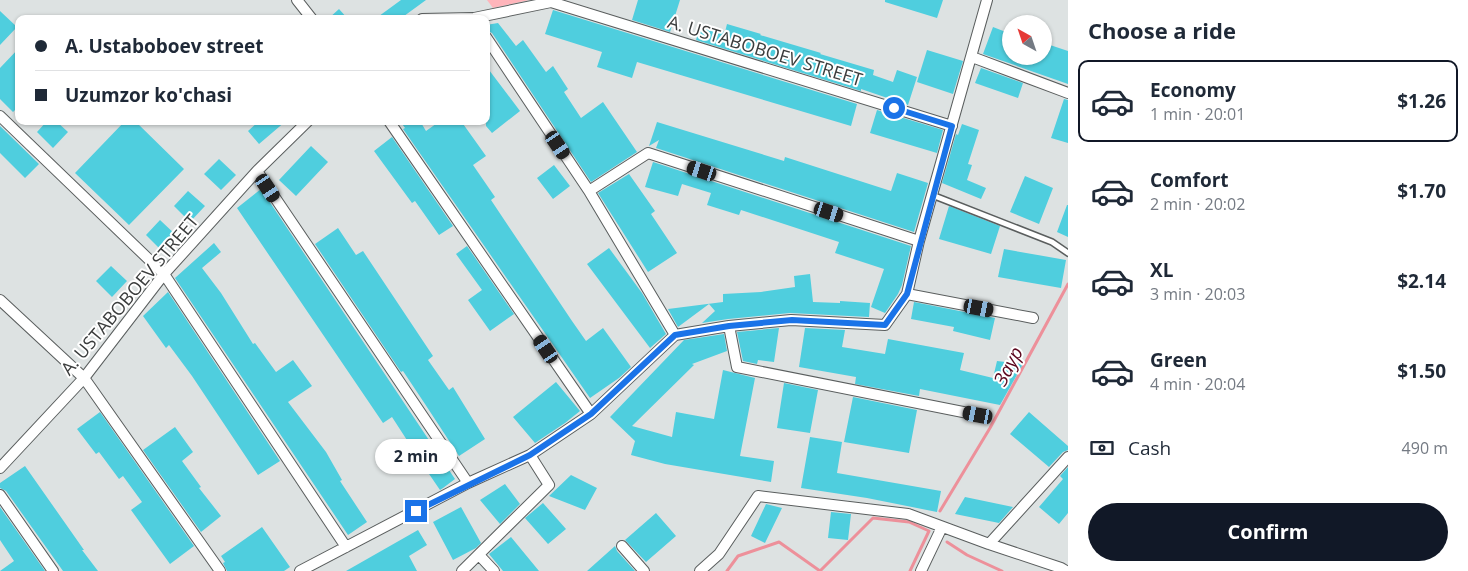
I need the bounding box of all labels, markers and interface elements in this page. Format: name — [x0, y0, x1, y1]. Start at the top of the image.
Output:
street label: A. USTABOBOEV STREET — [665, 9, 866, 91]
north arrow — [1002, 15, 1052, 65]
map controls — [1002, 15, 1052, 65]
text: Choose a ride — [1088, 15, 1236, 45]
text: A. Ustaboboev street — [65, 33, 264, 59]
text: Economy — [1150, 77, 1236, 103]
icon: car — [1090, 79, 1135, 124]
text: Uzumzor ko'chasi — [65, 82, 232, 108]
text: $1.26 — [1397, 88, 1446, 114]
route start — [883, 97, 905, 119]
text: 1 min · 20:01 — [1150, 103, 1245, 125]
car — [543, 128, 572, 162]
car — [685, 159, 718, 183]
text: Comfort — [1150, 167, 1229, 193]
icon: car — [1090, 169, 1135, 214]
car — [253, 171, 282, 205]
text: $1.70 — [1397, 178, 1446, 204]
text: 2 min · 20:02 — [1150, 193, 1245, 215]
car — [812, 200, 845, 224]
street label: A. USTABOBOEV STREET — [55, 209, 204, 380]
text: XL — [1150, 257, 1173, 283]
icon: car — [1090, 259, 1135, 304]
text: $2.14 — [1397, 268, 1446, 294]
text: 3 min · 20:03 — [1150, 283, 1245, 305]
car — [962, 298, 995, 318]
car — [531, 332, 560, 366]
water label: Заур — [987, 342, 1029, 391]
text: Green — [1150, 347, 1207, 373]
icon: car — [1090, 349, 1135, 394]
text: $1.50 — [1397, 358, 1446, 384]
text: 4 min · 20:04 — [1150, 373, 1245, 395]
car — [961, 405, 994, 425]
icon: cash — [1088, 434, 1116, 462]
text: Cash — [1128, 435, 1171, 461]
text: 490 m — [1402, 437, 1448, 459]
callout: 2 min — [375, 438, 457, 474]
text: 2 min — [394, 445, 438, 467]
route end — [405, 500, 427, 522]
button: Confirm — [1088, 503, 1448, 561]

